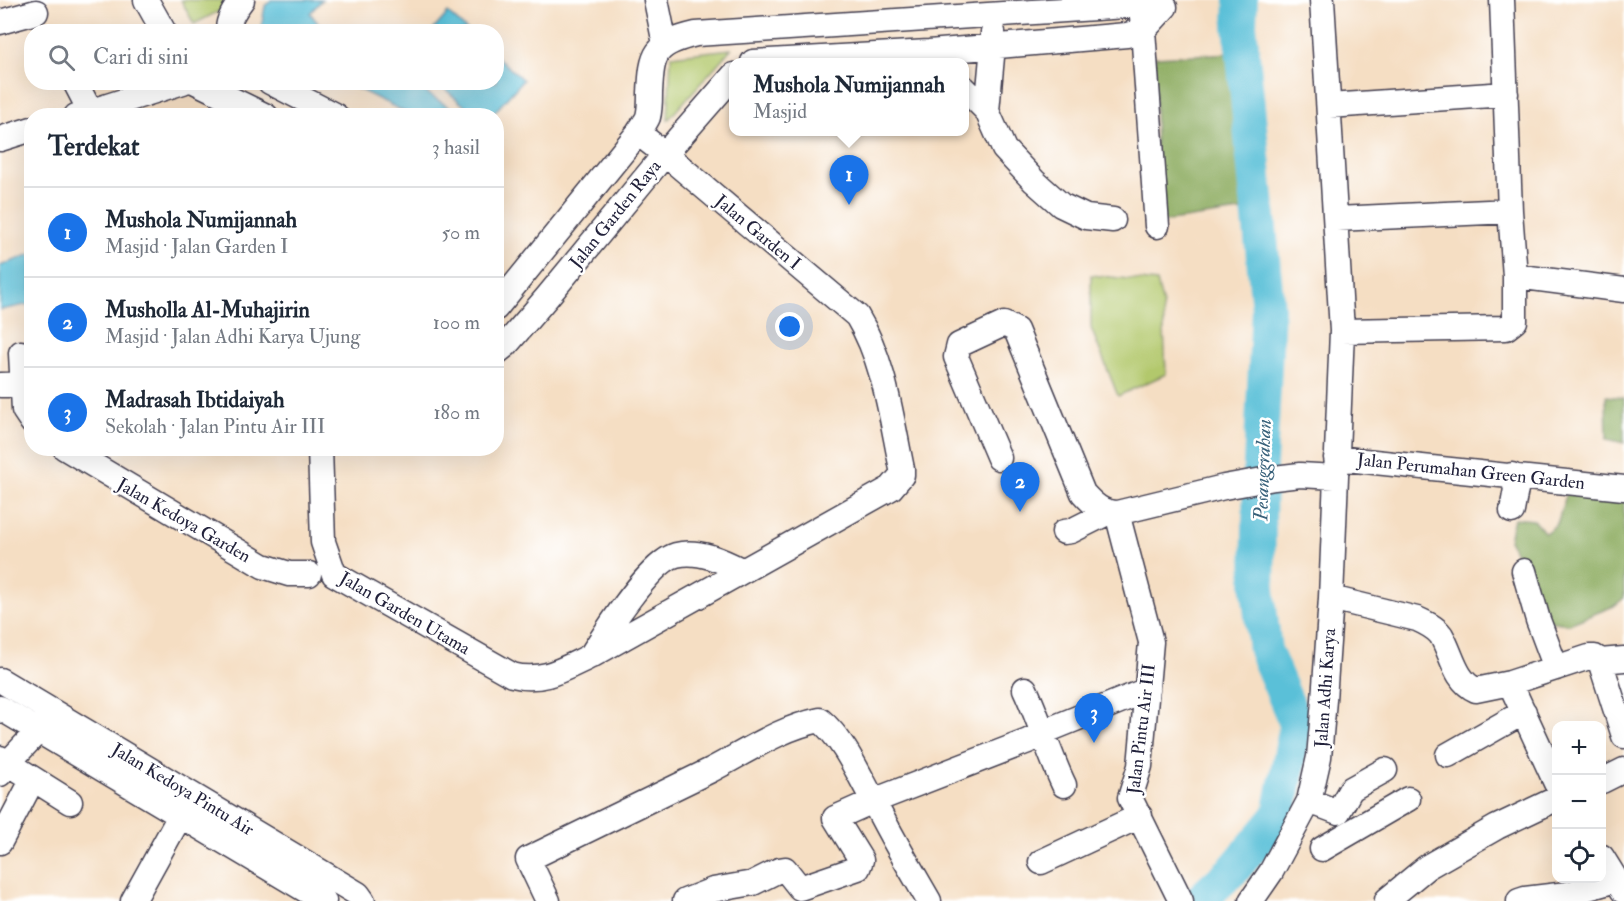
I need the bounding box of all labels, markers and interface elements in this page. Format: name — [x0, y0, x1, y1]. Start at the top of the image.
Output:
search box — [24, 24, 504, 90]
icon: search — [45, 41, 78, 74]
text: Cari di sini — [93, 43, 189, 71]
popup — [729, 58, 969, 136]
text: Mushola Numijannah — [753, 71, 945, 99]
text: Masjid — [753, 99, 807, 124]
text: Terdekat — [48, 131, 139, 163]
text: 3 hasil — [432, 135, 480, 160]
street label: Jalan Garden Raya — [564, 155, 667, 274]
pin: 1 — [830, 156, 868, 205]
street label: Jalan Garden I — [709, 189, 805, 275]
text: Mushola Numijannah — [105, 206, 297, 234]
text: 1 — [64, 220, 71, 245]
text: 50 m — [441, 220, 480, 245]
text: Masjid · Jalan Garden I — [105, 234, 288, 259]
text: Musholla Al-Muhajirin — [105, 296, 310, 324]
text: 2 — [62, 310, 73, 335]
text: 100 m — [433, 310, 480, 335]
your location — [775, 312, 804, 341]
text: Masjid · Jalan Adhi Karya Ujung — [105, 324, 360, 349]
text: Madrasah Ibtidaiyah — [105, 386, 284, 414]
text: 3 — [64, 400, 71, 425]
text: 180 m — [433, 400, 480, 425]
text: Sekolah · Jalan Pintu Air III — [105, 414, 325, 439]
water label: Pesanggrahan — [1248, 419, 1277, 522]
street label: Jalan Perumahan Green Garden — [1355, 448, 1586, 495]
pin: 2 — [1000, 462, 1040, 512]
street label: Jalan Kedoya Garden — [112, 472, 255, 568]
street label: Jalan Garden Utama — [334, 566, 475, 661]
street label: Jalan Adhi Karya — [1310, 627, 1341, 750]
street label: Jalan Pintu Air III — [1122, 663, 1161, 797]
pin: 3 — [1074, 694, 1114, 743]
map controls — [1552, 721, 1606, 883]
button: + — [1552, 721, 1606, 775]
street label: Jalan Kedoya Pintu Air — [107, 737, 258, 841]
button: − — [1552, 775, 1606, 829]
button: locate — [1552, 829, 1606, 883]

